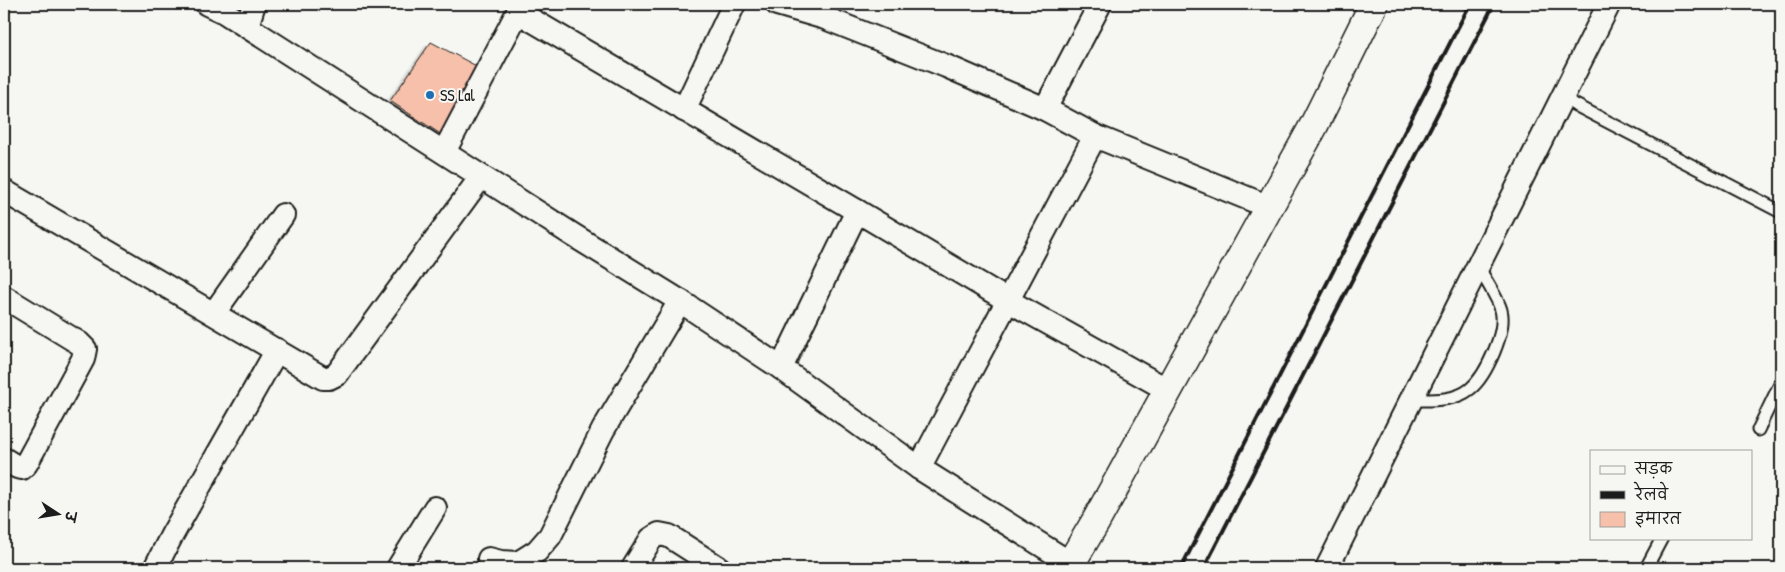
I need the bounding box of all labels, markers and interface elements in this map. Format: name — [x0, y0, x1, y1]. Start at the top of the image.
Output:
place label: SS Lal — [440, 84, 476, 106]
marker: SS Lal — [424, 89, 436, 101]
legend — [1590, 450, 1752, 540]
text: सड़क — [1634, 458, 1673, 479]
text: रेलवे — [1633, 481, 1669, 505]
north arrow — [32, 490, 82, 540]
text: उ — [61, 508, 82, 525]
text: इमारत — [1635, 508, 1682, 529]

